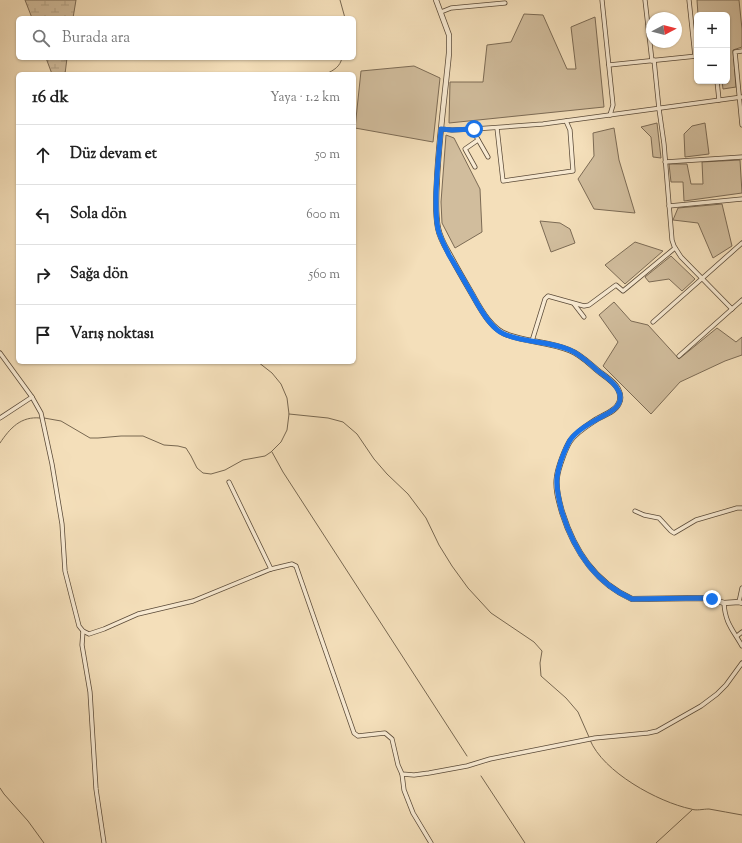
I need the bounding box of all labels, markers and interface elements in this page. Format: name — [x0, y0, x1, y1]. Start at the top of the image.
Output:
north arrow — [646, 12, 682, 48]
map controls — [694, 12, 730, 84]
button: + — [694, 12, 730, 48]
search box — [16, 16, 356, 60]
icon: search — [30, 27, 52, 49]
text: Burada ara — [62, 28, 130, 49]
button: − — [694, 48, 730, 84]
text: 16 dk — [32, 86, 69, 110]
text: Yaya · 1.2 km — [270, 89, 340, 107]
route start — [465, 120, 483, 138]
icon: ahead — [32, 144, 54, 166]
text: Düz devam et — [70, 144, 157, 165]
text: 50 m — [315, 146, 340, 164]
icon: left — [32, 204, 54, 226]
text: Sola dön — [70, 204, 127, 225]
text: 600 m — [306, 206, 340, 224]
icon: right — [32, 264, 54, 286]
text: Sağa dön — [70, 264, 128, 285]
text: 560 m — [309, 266, 340, 284]
icon: arrive — [32, 324, 54, 346]
text: Varış noktası — [70, 324, 154, 345]
route end — [703, 590, 721, 608]

